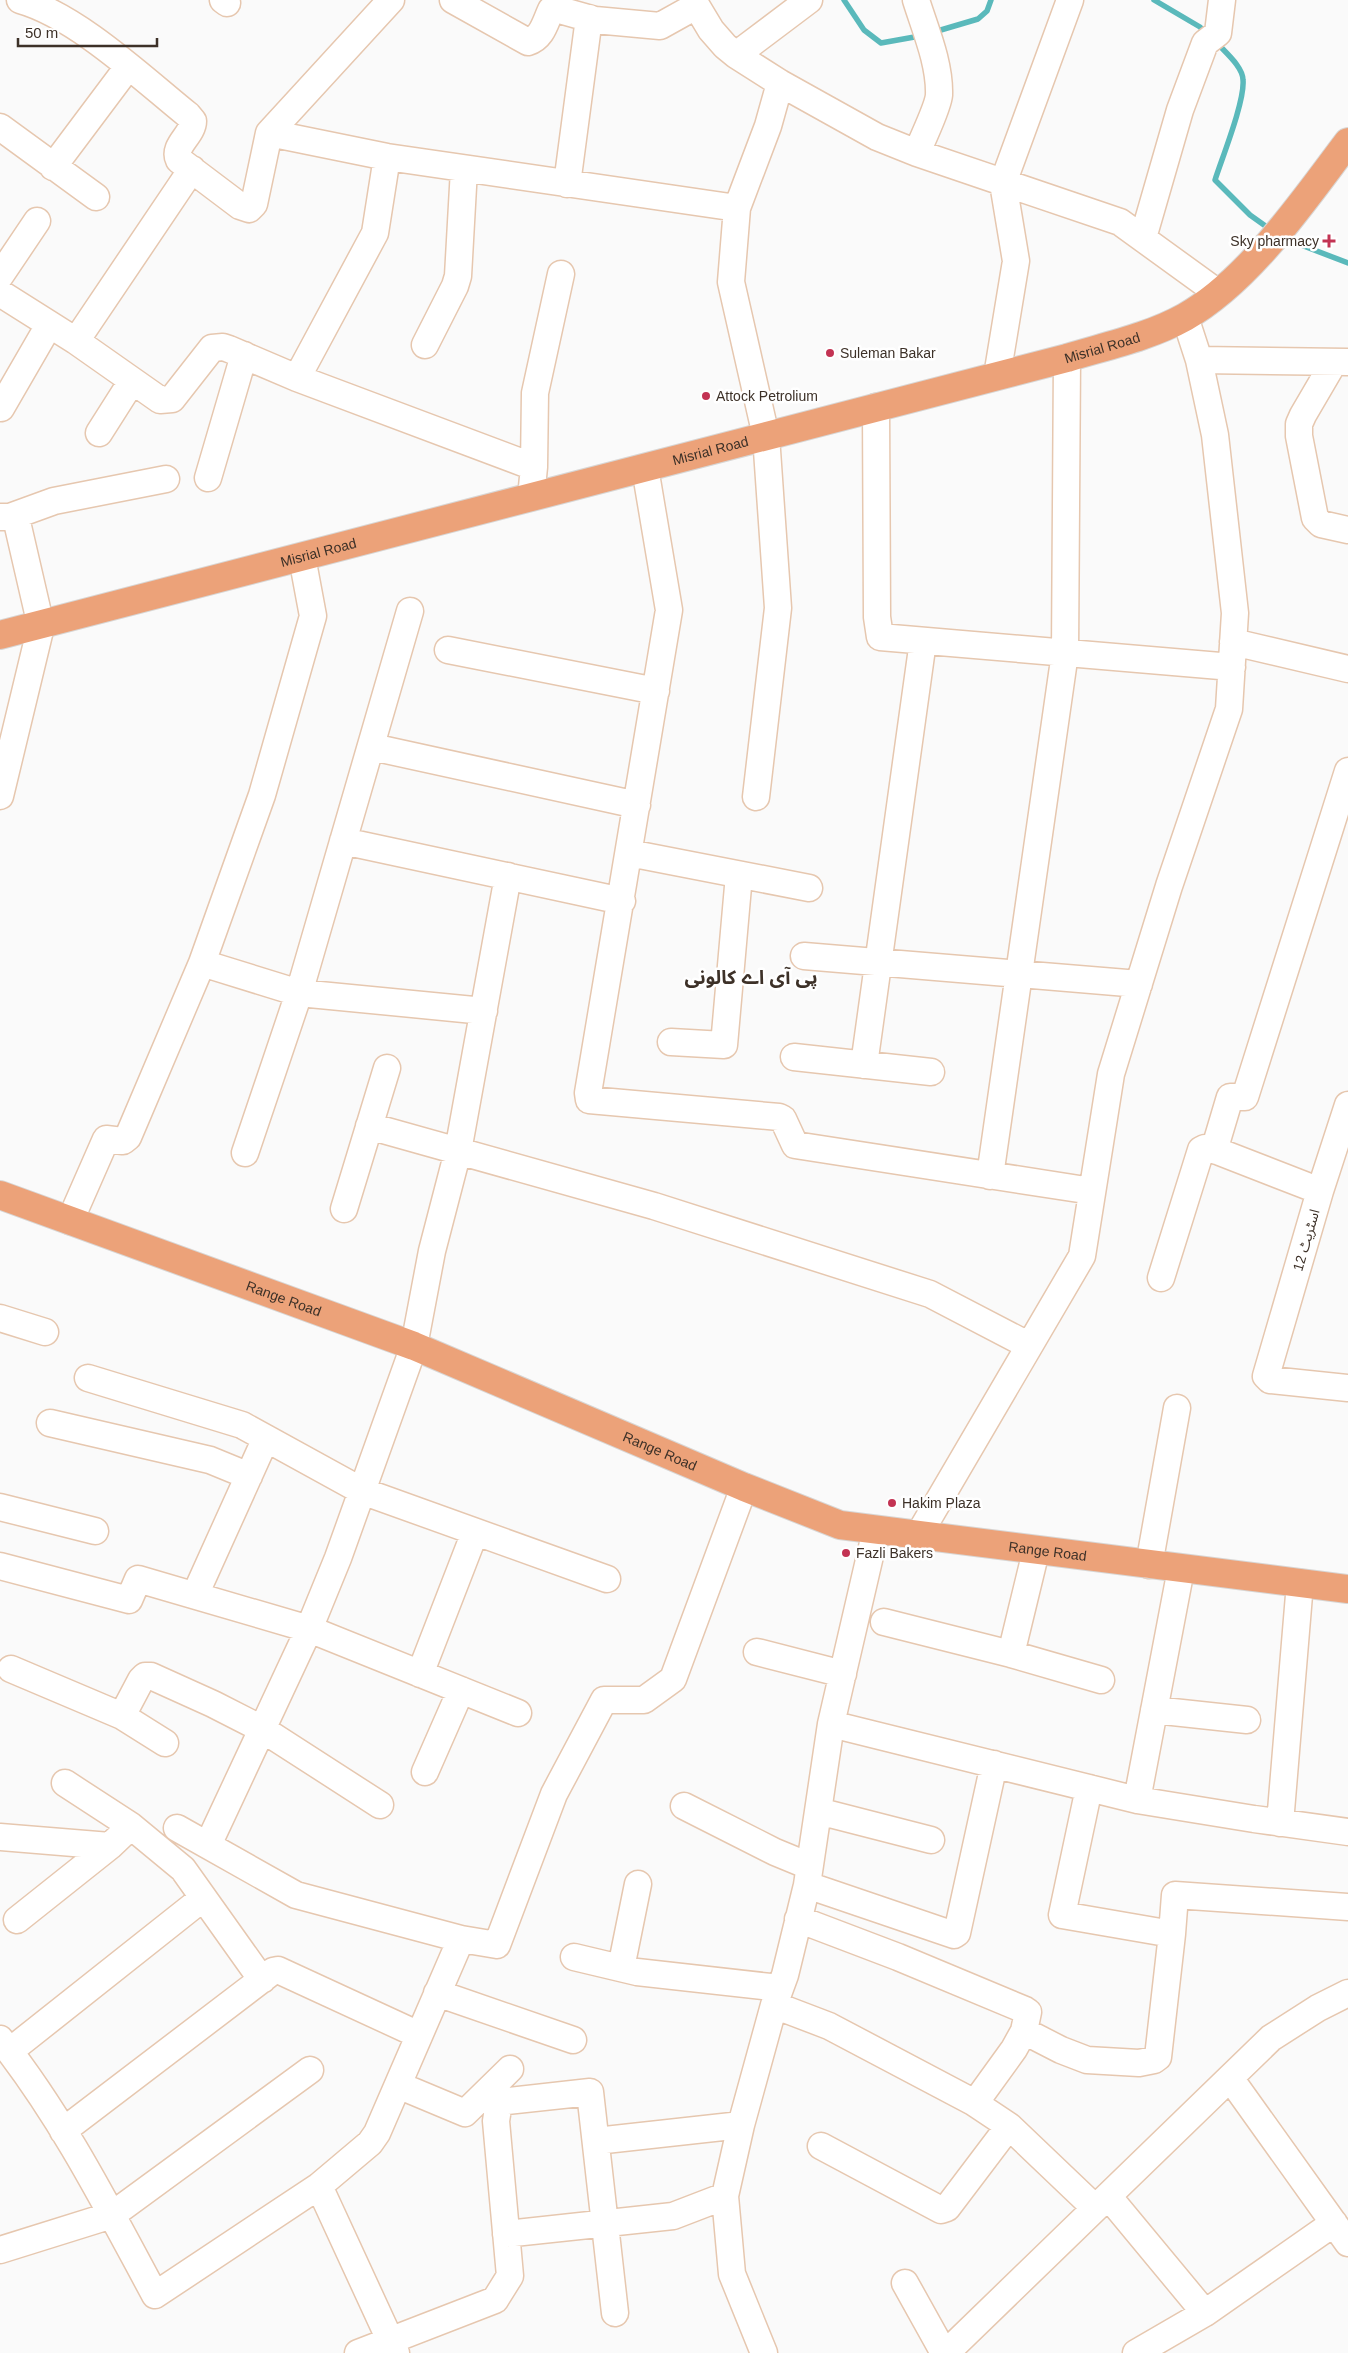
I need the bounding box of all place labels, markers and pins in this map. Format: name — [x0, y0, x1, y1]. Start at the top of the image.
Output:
place label: Sky pharmacy — [1230, 233, 1319, 249]
marker: Sky pharmacy — [1323, 235, 1335, 247]
place label: Suleman Bakar — [840, 345, 936, 361]
marker: Suleman Bakar — [824, 347, 836, 359]
place label: Attock Petrolium — [716, 388, 818, 404]
marker: Attock Petrolium — [700, 390, 712, 402]
place label: Hakim Plaza — [902, 1495, 981, 1511]
marker: Hakim Plaza — [886, 1497, 898, 1509]
place label: Fazli Bakers — [856, 1545, 933, 1561]
marker: Fazli Bakers — [840, 1547, 852, 1559]

